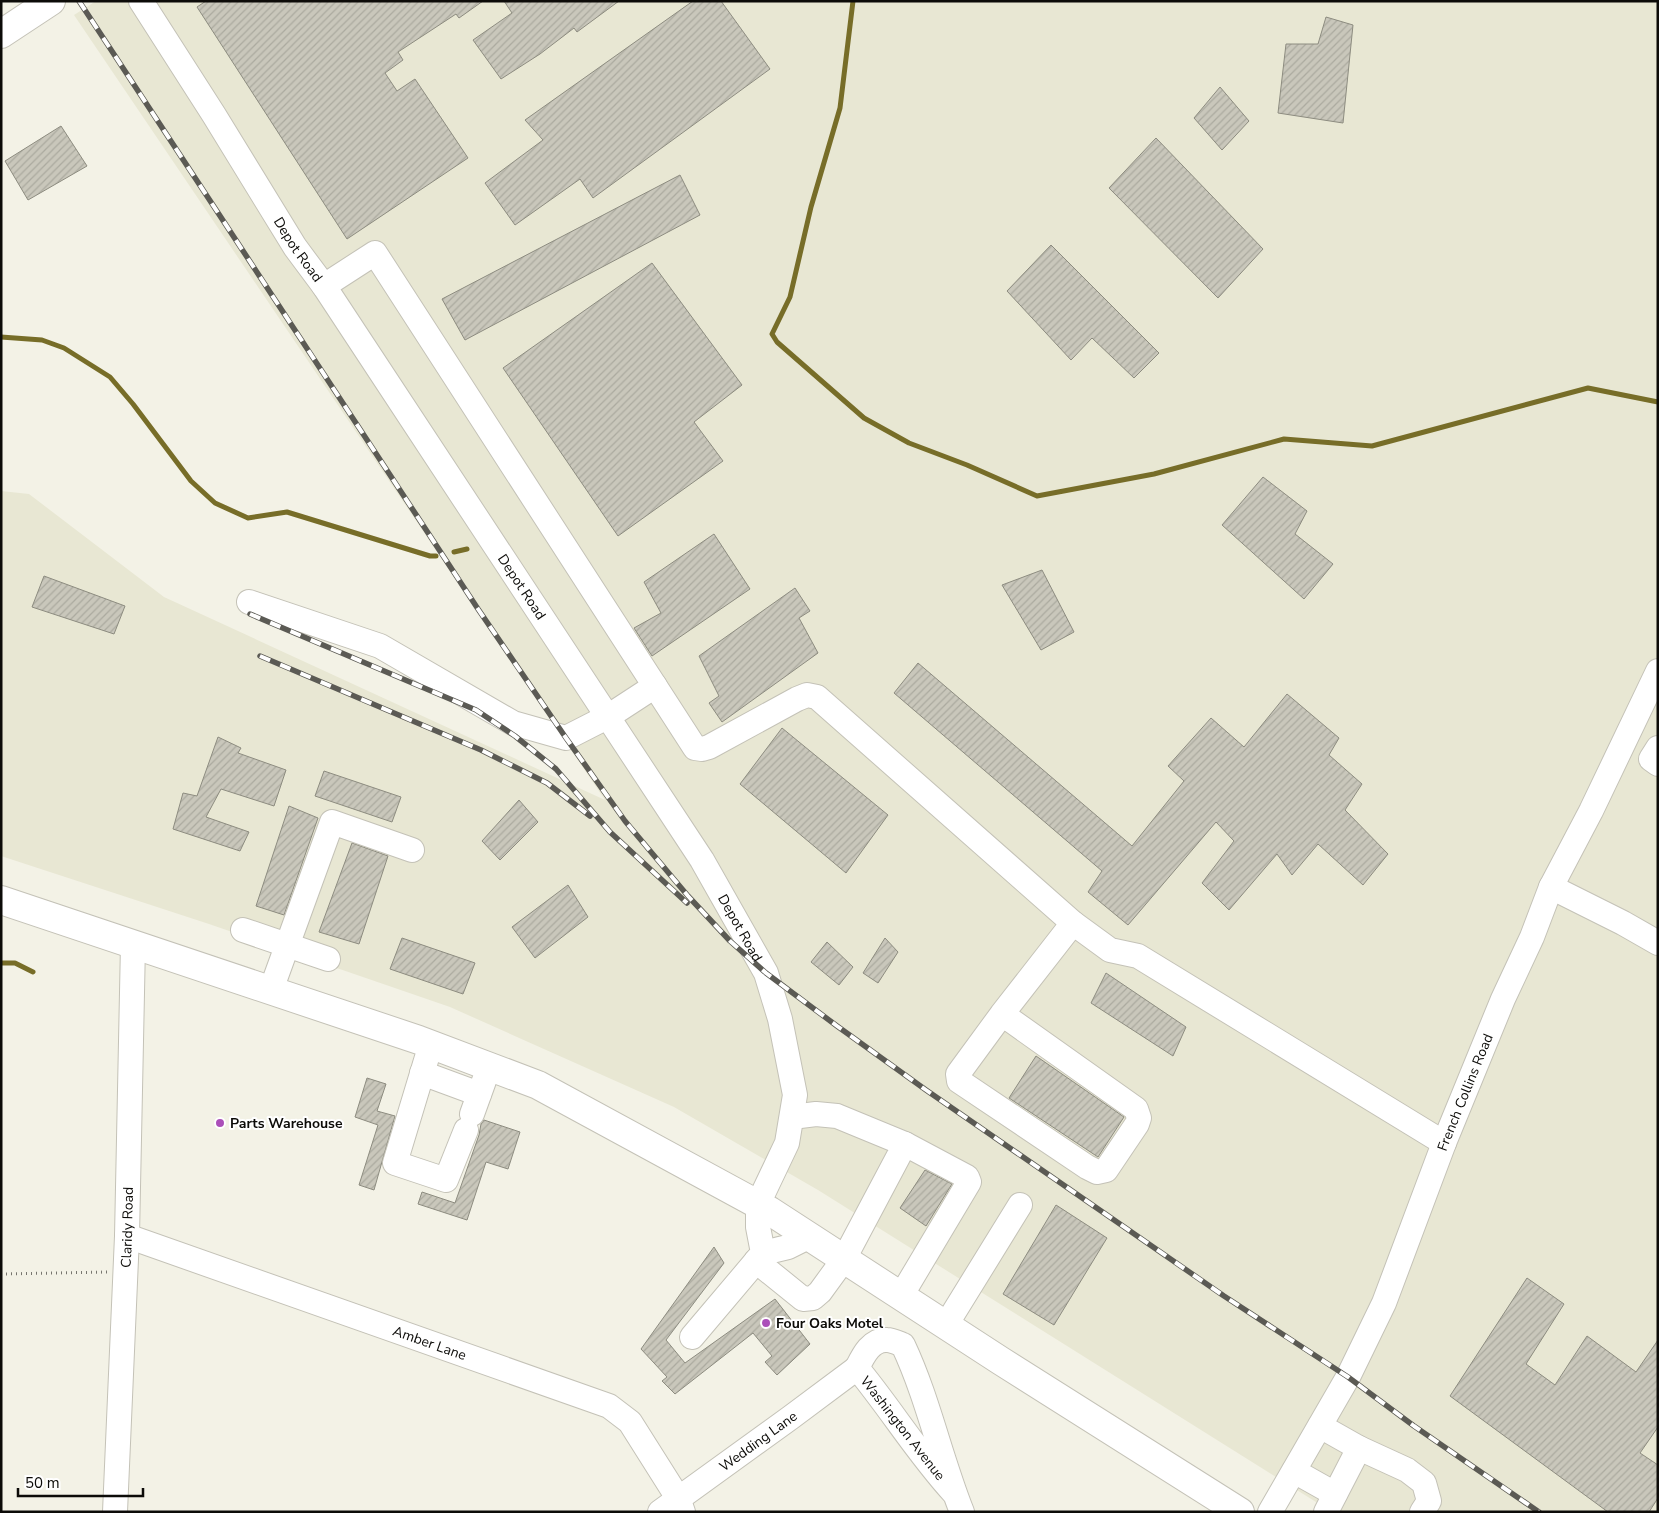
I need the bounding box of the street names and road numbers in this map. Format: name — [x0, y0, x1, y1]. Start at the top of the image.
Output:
street label: Depot Road — [269, 214, 327, 286]
street label: Depot Road — [493, 551, 550, 624]
street label: Depot Road — [713, 891, 767, 965]
street label: French Collins Road — [1433, 1031, 1498, 1154]
street label: Claridy Road — [117, 1187, 138, 1268]
street label: Amber Lane — [390, 1321, 469, 1365]
street label: Washington Avenue — [856, 1372, 949, 1485]
street label: Wedding Lane — [716, 1407, 801, 1476]

